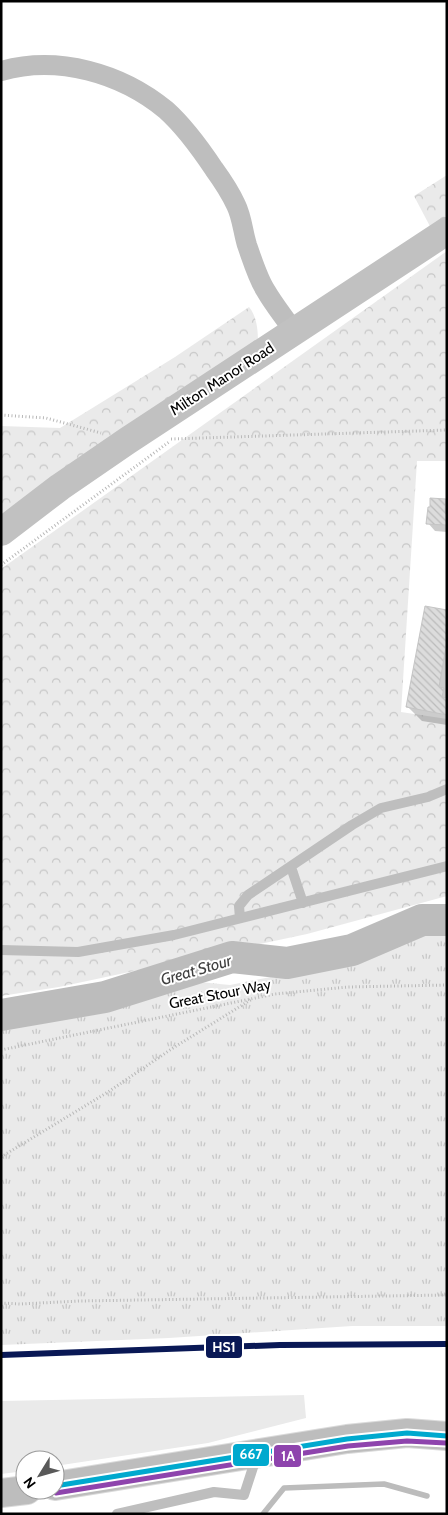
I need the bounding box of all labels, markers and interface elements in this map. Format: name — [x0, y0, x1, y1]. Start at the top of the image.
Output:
street label: Milton Manor Road — [167, 339, 277, 419]
water label: Great Stour — [158, 951, 235, 989]
street label: Great Stour Way — [167, 975, 273, 1013]
line badge: HS1 — [205, 1335, 243, 1359]
text: HS1 — [212, 1338, 236, 1356]
line badge: 667 — [232, 1443, 270, 1467]
line badge: 1A — [273, 1444, 302, 1468]
text: 667 — [240, 1445, 263, 1463]
text: 1A — [281, 1447, 295, 1465]
north arrow — [15, 1450, 65, 1500]
text: N — [19, 1473, 40, 1492]

